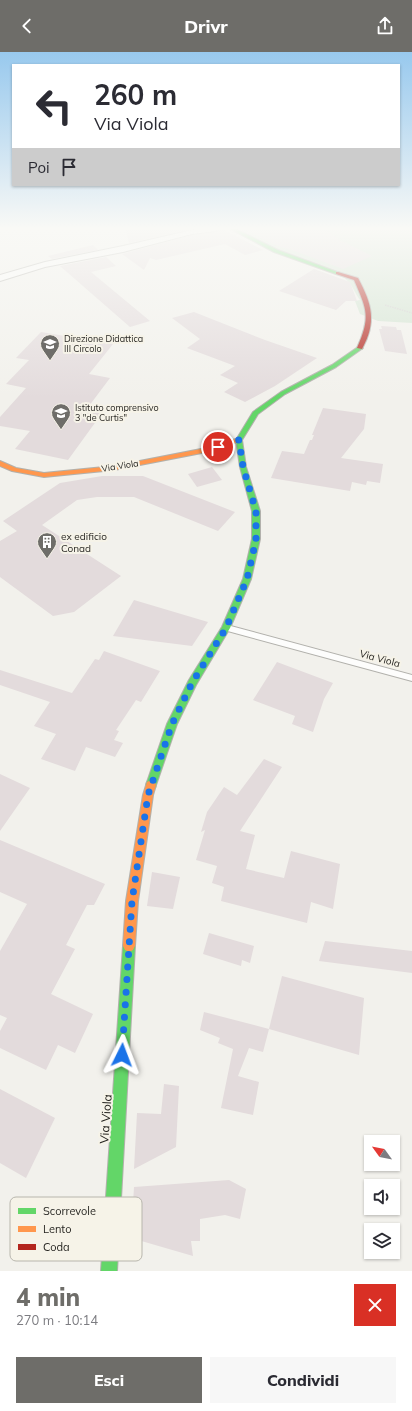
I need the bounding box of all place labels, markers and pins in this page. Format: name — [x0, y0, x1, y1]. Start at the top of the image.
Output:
school or university icon: Direzione Didattica III Circolo — [39, 333, 61, 361]
place label: Direzione Didattica III Circolo — [64, 333, 143, 354]
school or university icon: Istituto comprensivo 3 "de Curtis" — [50, 402, 72, 430]
place label: Istituto comprensivo 3 "de Curtis" — [75, 402, 159, 423]
pin — [201, 430, 235, 464]
place label: ex edificio Conad — [61, 530, 107, 555]
building icon: ex edificio Conad — [36, 531, 58, 559]

